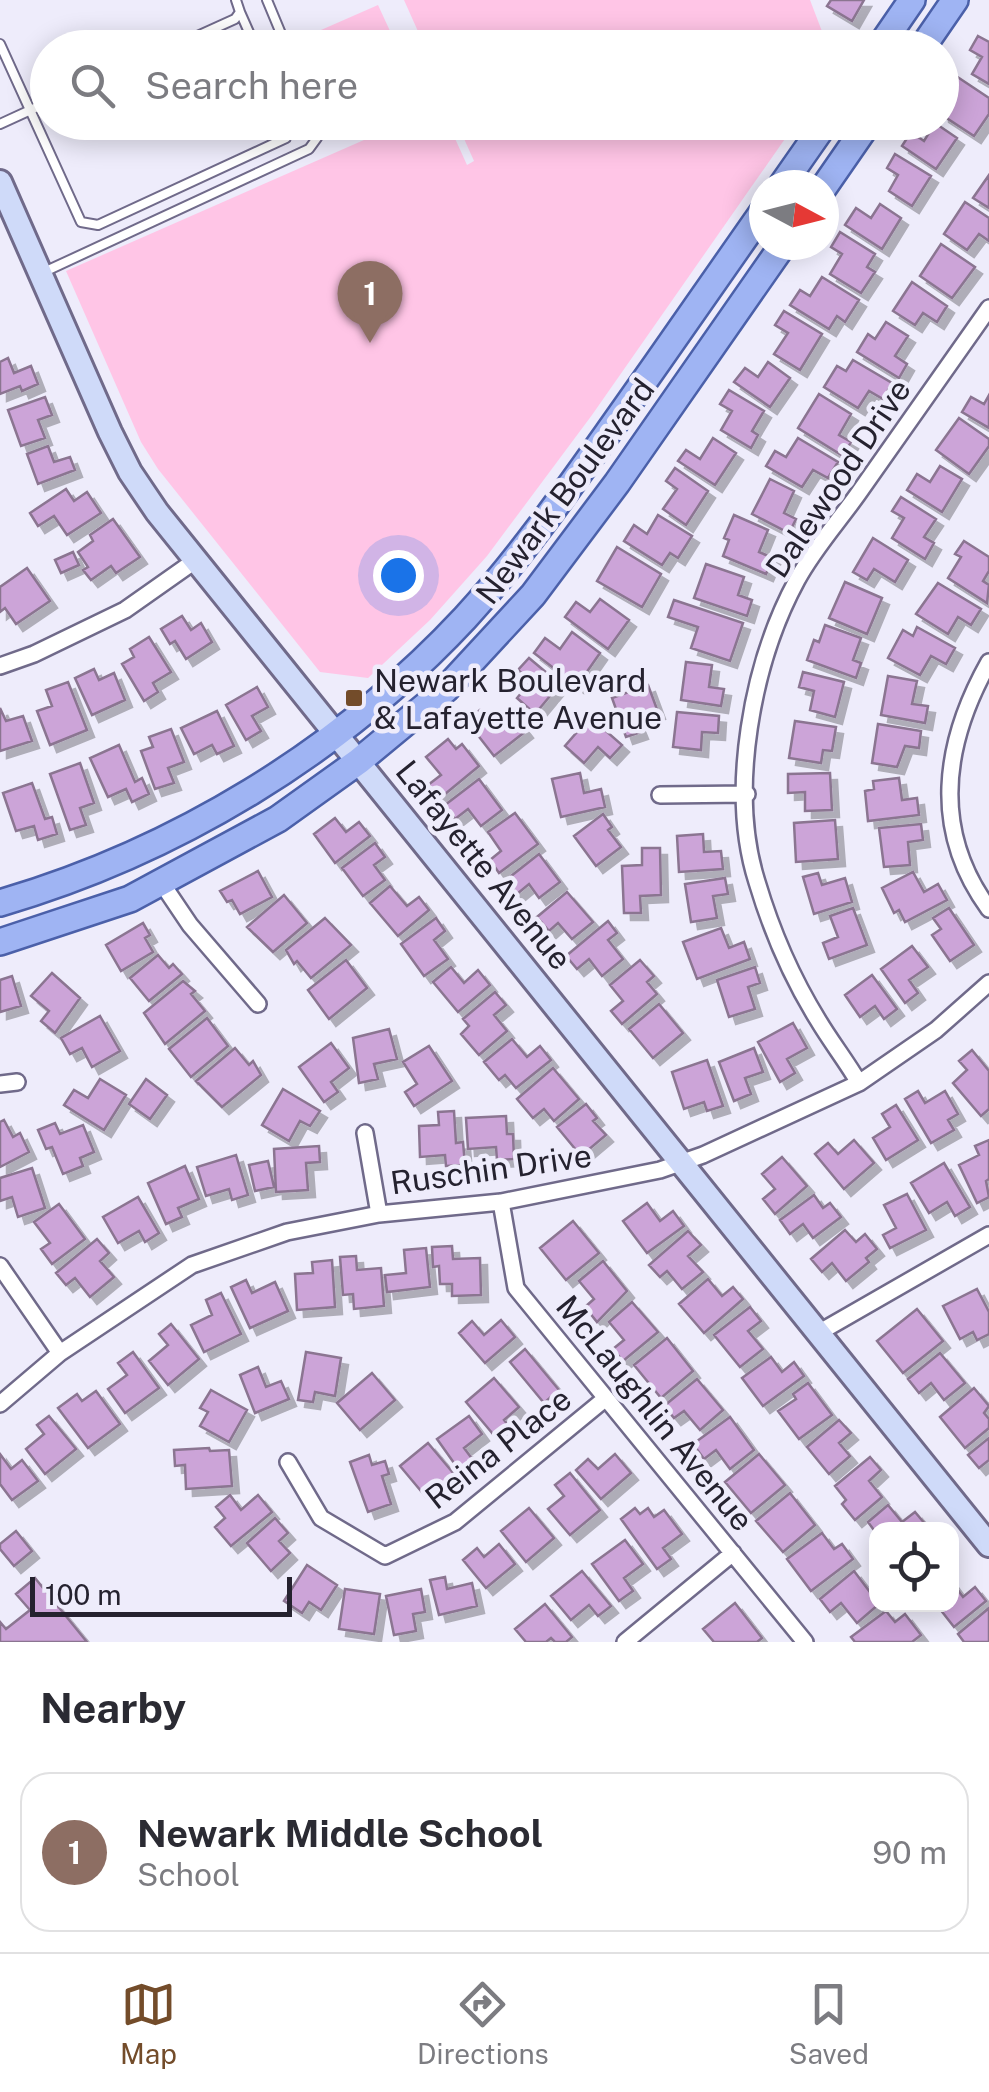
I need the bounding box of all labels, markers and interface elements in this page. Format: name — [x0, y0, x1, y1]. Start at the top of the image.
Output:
search box — [30, 30, 959, 140]
icon: search — [65, 58, 120, 113]
text: Search here — [145, 63, 358, 108]
north arrow — [749, 170, 839, 260]
pin: 1 — [338, 260, 402, 343]
street label: Newark Boulevard — [468, 371, 662, 611]
street label: Dalewood Drive — [758, 372, 918, 584]
your location — [373, 550, 424, 601]
place label: Newark Boulevard & Lafayette Avenue — [374, 662, 662, 736]
marker: Newark Boulevard & Lafayette Avenue — [343, 687, 365, 709]
street label: Lafayette Avenue — [389, 753, 579, 977]
street label: Ruschin Drive — [388, 1137, 594, 1201]
street label: McLaughlin Avenue — [549, 1288, 761, 1538]
street label: Reina Place — [418, 1380, 578, 1516]
map controls — [869, 1522, 959, 1612]
button: locate — [869, 1522, 959, 1612]
scale bar — [30, 1572, 292, 1616]
text: 100 m — [45, 1578, 122, 1611]
text: Nearby — [40, 1683, 186, 1732]
text: Newark Middle School — [137, 1811, 543, 1856]
text: 1 — [68, 1834, 81, 1871]
text: 90 m — [872, 1834, 947, 1871]
text: School — [137, 1856, 240, 1893]
tab: Map — [120, 1977, 177, 2070]
tab: Directions — [417, 1977, 549, 2070]
tab: Saved — [789, 1977, 869, 2070]

